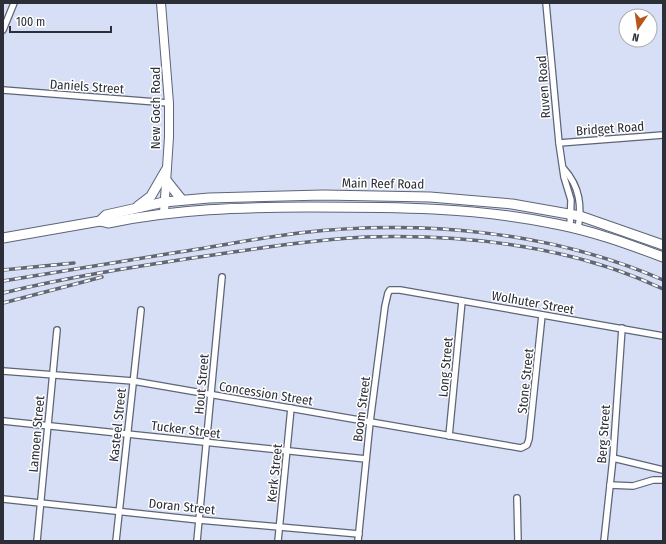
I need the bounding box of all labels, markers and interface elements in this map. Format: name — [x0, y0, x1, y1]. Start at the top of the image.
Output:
scale bar — [10, 8, 111, 34]
north arrow — [618, 8, 658, 48]
text: 100 m — [16, 15, 45, 29]
text: N — [631, 30, 641, 44]
street label: Ruven Road — [534, 55, 553, 119]
street label: New Goch Road — [148, 67, 163, 149]
street label: Daniels Street — [49, 76, 125, 97]
street label: Bridget Road — [575, 119, 645, 138]
street label: Main Reef Road — [342, 175, 424, 192]
street label: Wolhuter Street — [490, 288, 576, 317]
street label: Long Street — [435, 336, 456, 398]
street label: Stone Street — [515, 347, 536, 414]
street label: Hout Street — [191, 352, 212, 415]
street label: Boom Street — [350, 375, 373, 443]
street label: Concession Street — [218, 379, 315, 408]
street label: Kasteel Street — [106, 387, 129, 463]
street label: Lamoen Street — [26, 394, 47, 473]
street label: Berg Street — [594, 403, 613, 464]
street label: Tucker Street — [150, 418, 222, 441]
street label: Kerk Street — [264, 442, 285, 503]
street label: Doran Street — [148, 496, 217, 518]

